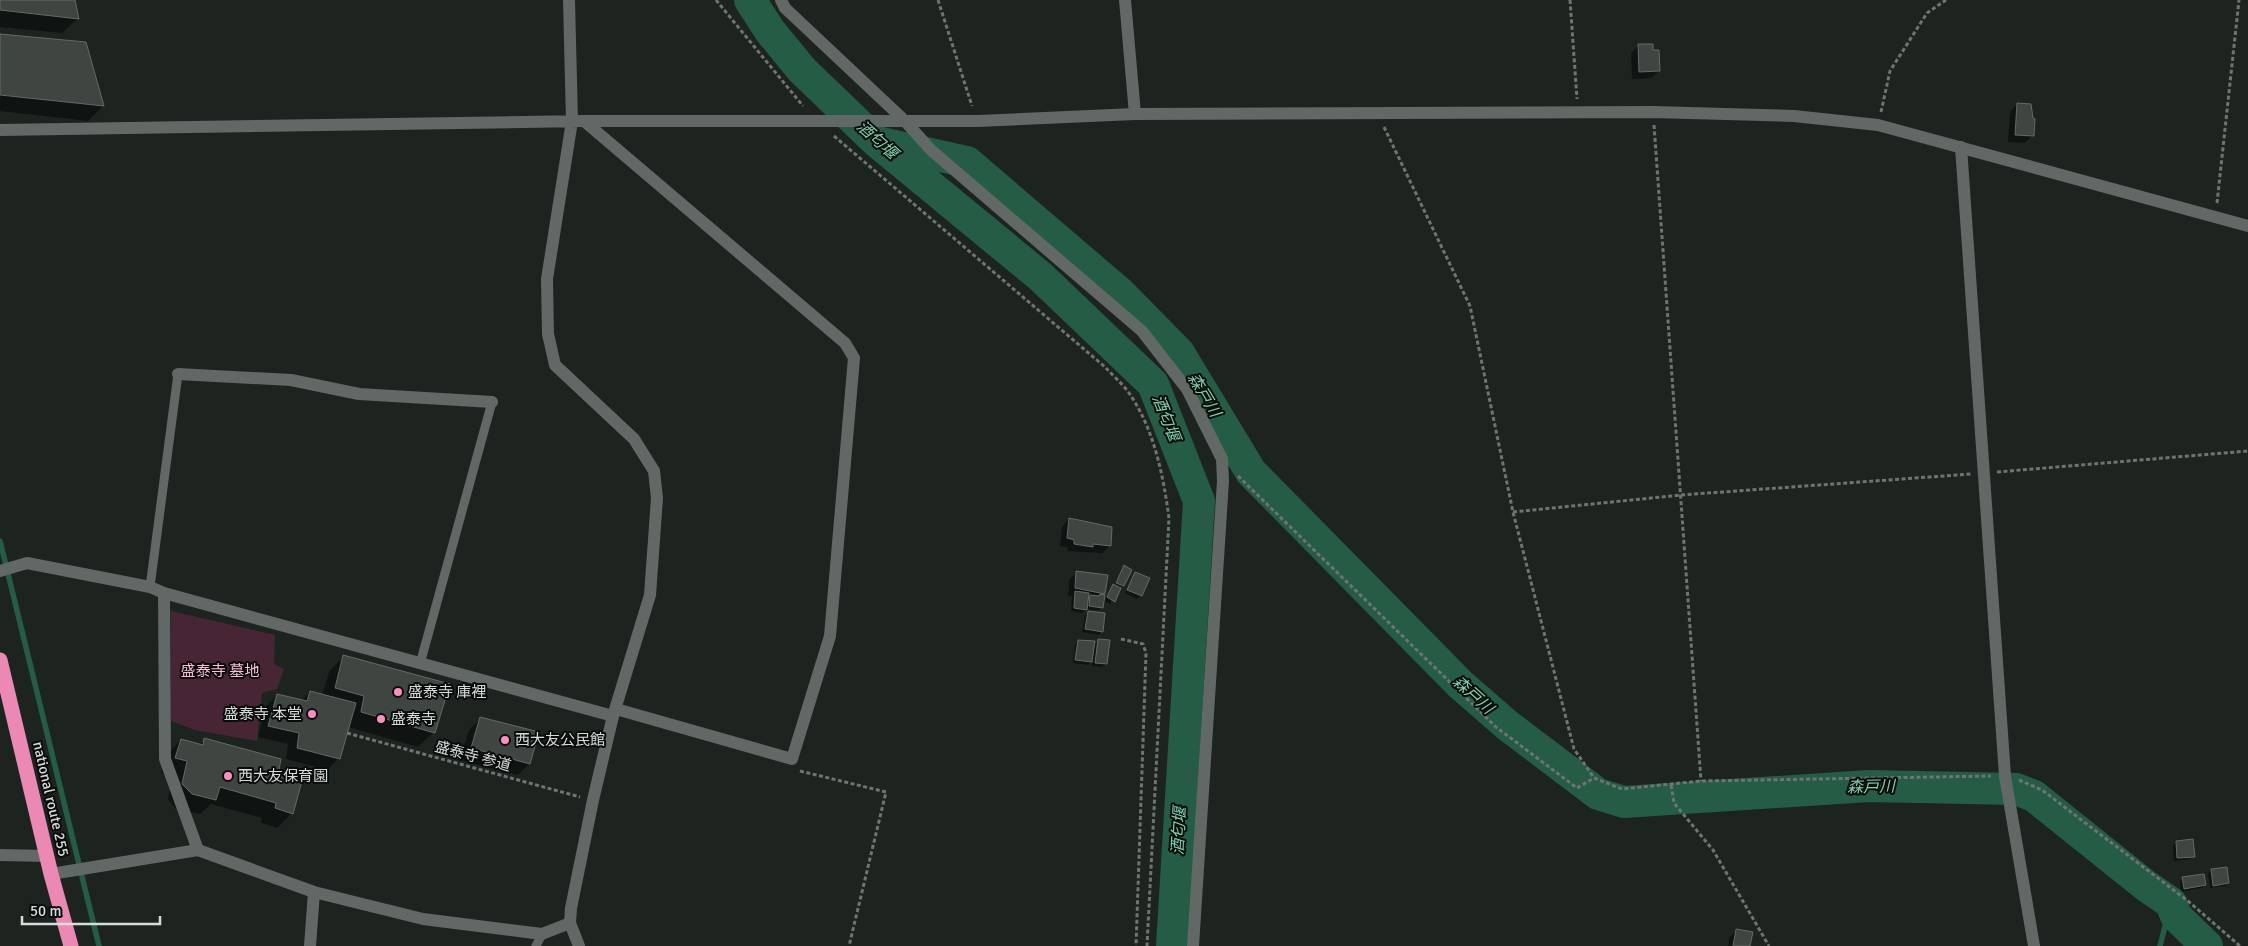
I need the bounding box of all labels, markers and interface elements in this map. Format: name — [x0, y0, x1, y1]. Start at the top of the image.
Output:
water label: 酒匂堰 — [852, 117, 904, 165]
water label: 森戸川 — [1183, 369, 1226, 422]
water label: 酒匂堰 — [1148, 392, 1185, 447]
park label: 盛泰寺 墓地 — [181, 662, 259, 680]
water label: 森戸川 — [1448, 672, 1499, 720]
place label: 盛泰寺 庫裡 — [408, 683, 486, 701]
marker: 盛泰寺 庫裡 — [392, 686, 404, 698]
place label: 盛泰寺 本堂 — [224, 705, 302, 723]
marker: 盛泰寺 本堂 — [306, 708, 318, 720]
place label: 盛泰寺 — [391, 710, 436, 728]
marker: 盛泰寺 — [375, 713, 387, 725]
place label: 西大友公民館 — [515, 731, 605, 749]
marker: 西大友公民館 — [499, 734, 511, 746]
street label: 盛泰寺 参道 — [433, 737, 513, 775]
street label: national route 255 — [29, 740, 73, 858]
place label: 西大友保育園 — [238, 767, 328, 785]
marker: 西大友保育園 — [222, 770, 234, 782]
water label: 森戸川 — [1847, 777, 1897, 797]
water label: 酒匂堰 — [1168, 804, 1190, 855]
scale bar — [22, 894, 160, 926]
text: 50 m — [30, 902, 61, 920]

